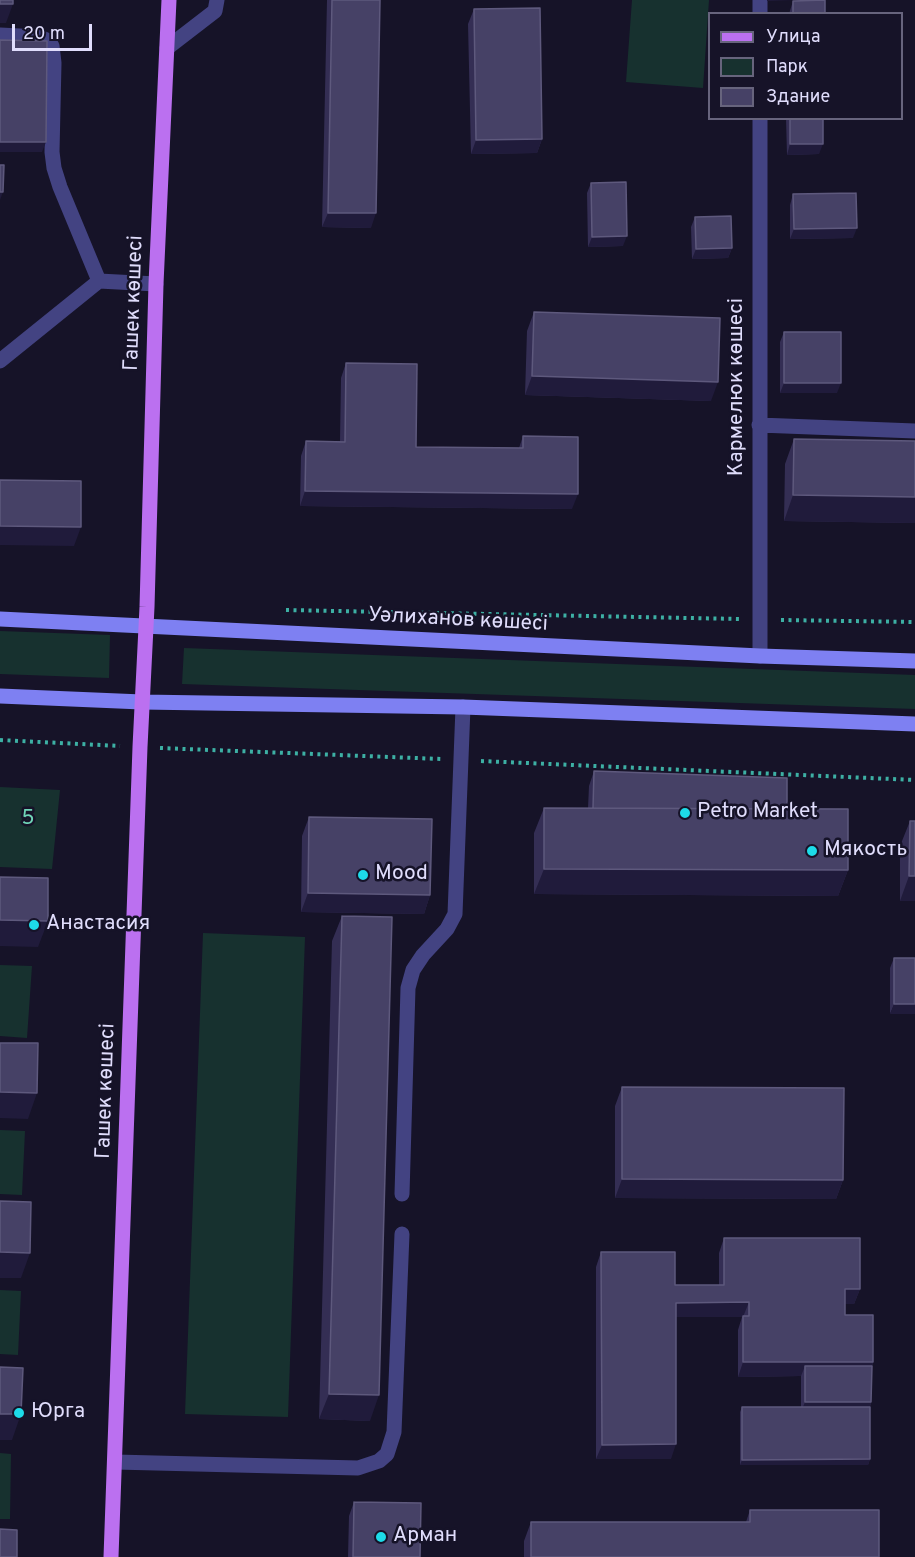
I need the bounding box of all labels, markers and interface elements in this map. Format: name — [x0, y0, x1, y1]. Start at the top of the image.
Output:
scale bar — [15, 12, 94, 50]
legend — [708, 12, 903, 120]
text: 20 m — [23, 23, 65, 46]
text: Улица — [766, 26, 820, 49]
text: Парк — [766, 56, 808, 79]
text: Здание — [766, 86, 830, 109]
street label: Гашек көшесі — [120, 235, 150, 371]
street label: Кармелюк көшесі — [725, 298, 751, 476]
street label: Уәлиханов көшесі — [368, 604, 548, 638]
place label: Petro Market — [697, 800, 818, 826]
marker: Petro Market — [678, 806, 692, 820]
park label: 5 — [21, 807, 35, 833]
place label: Мякость — [824, 838, 907, 864]
marker: Мякость — [805, 844, 819, 858]
place label: Mood — [375, 862, 428, 888]
marker: Mood — [356, 868, 370, 882]
place label: Анастасия — [46, 912, 150, 938]
marker: Анастасия — [27, 918, 41, 932]
street label: Гашек көшесі — [92, 1023, 122, 1159]
place label: Юрга — [31, 1400, 85, 1426]
marker: Юрга — [12, 1406, 26, 1420]
place label: Арман — [393, 1524, 457, 1550]
marker: Арман — [374, 1530, 388, 1544]

